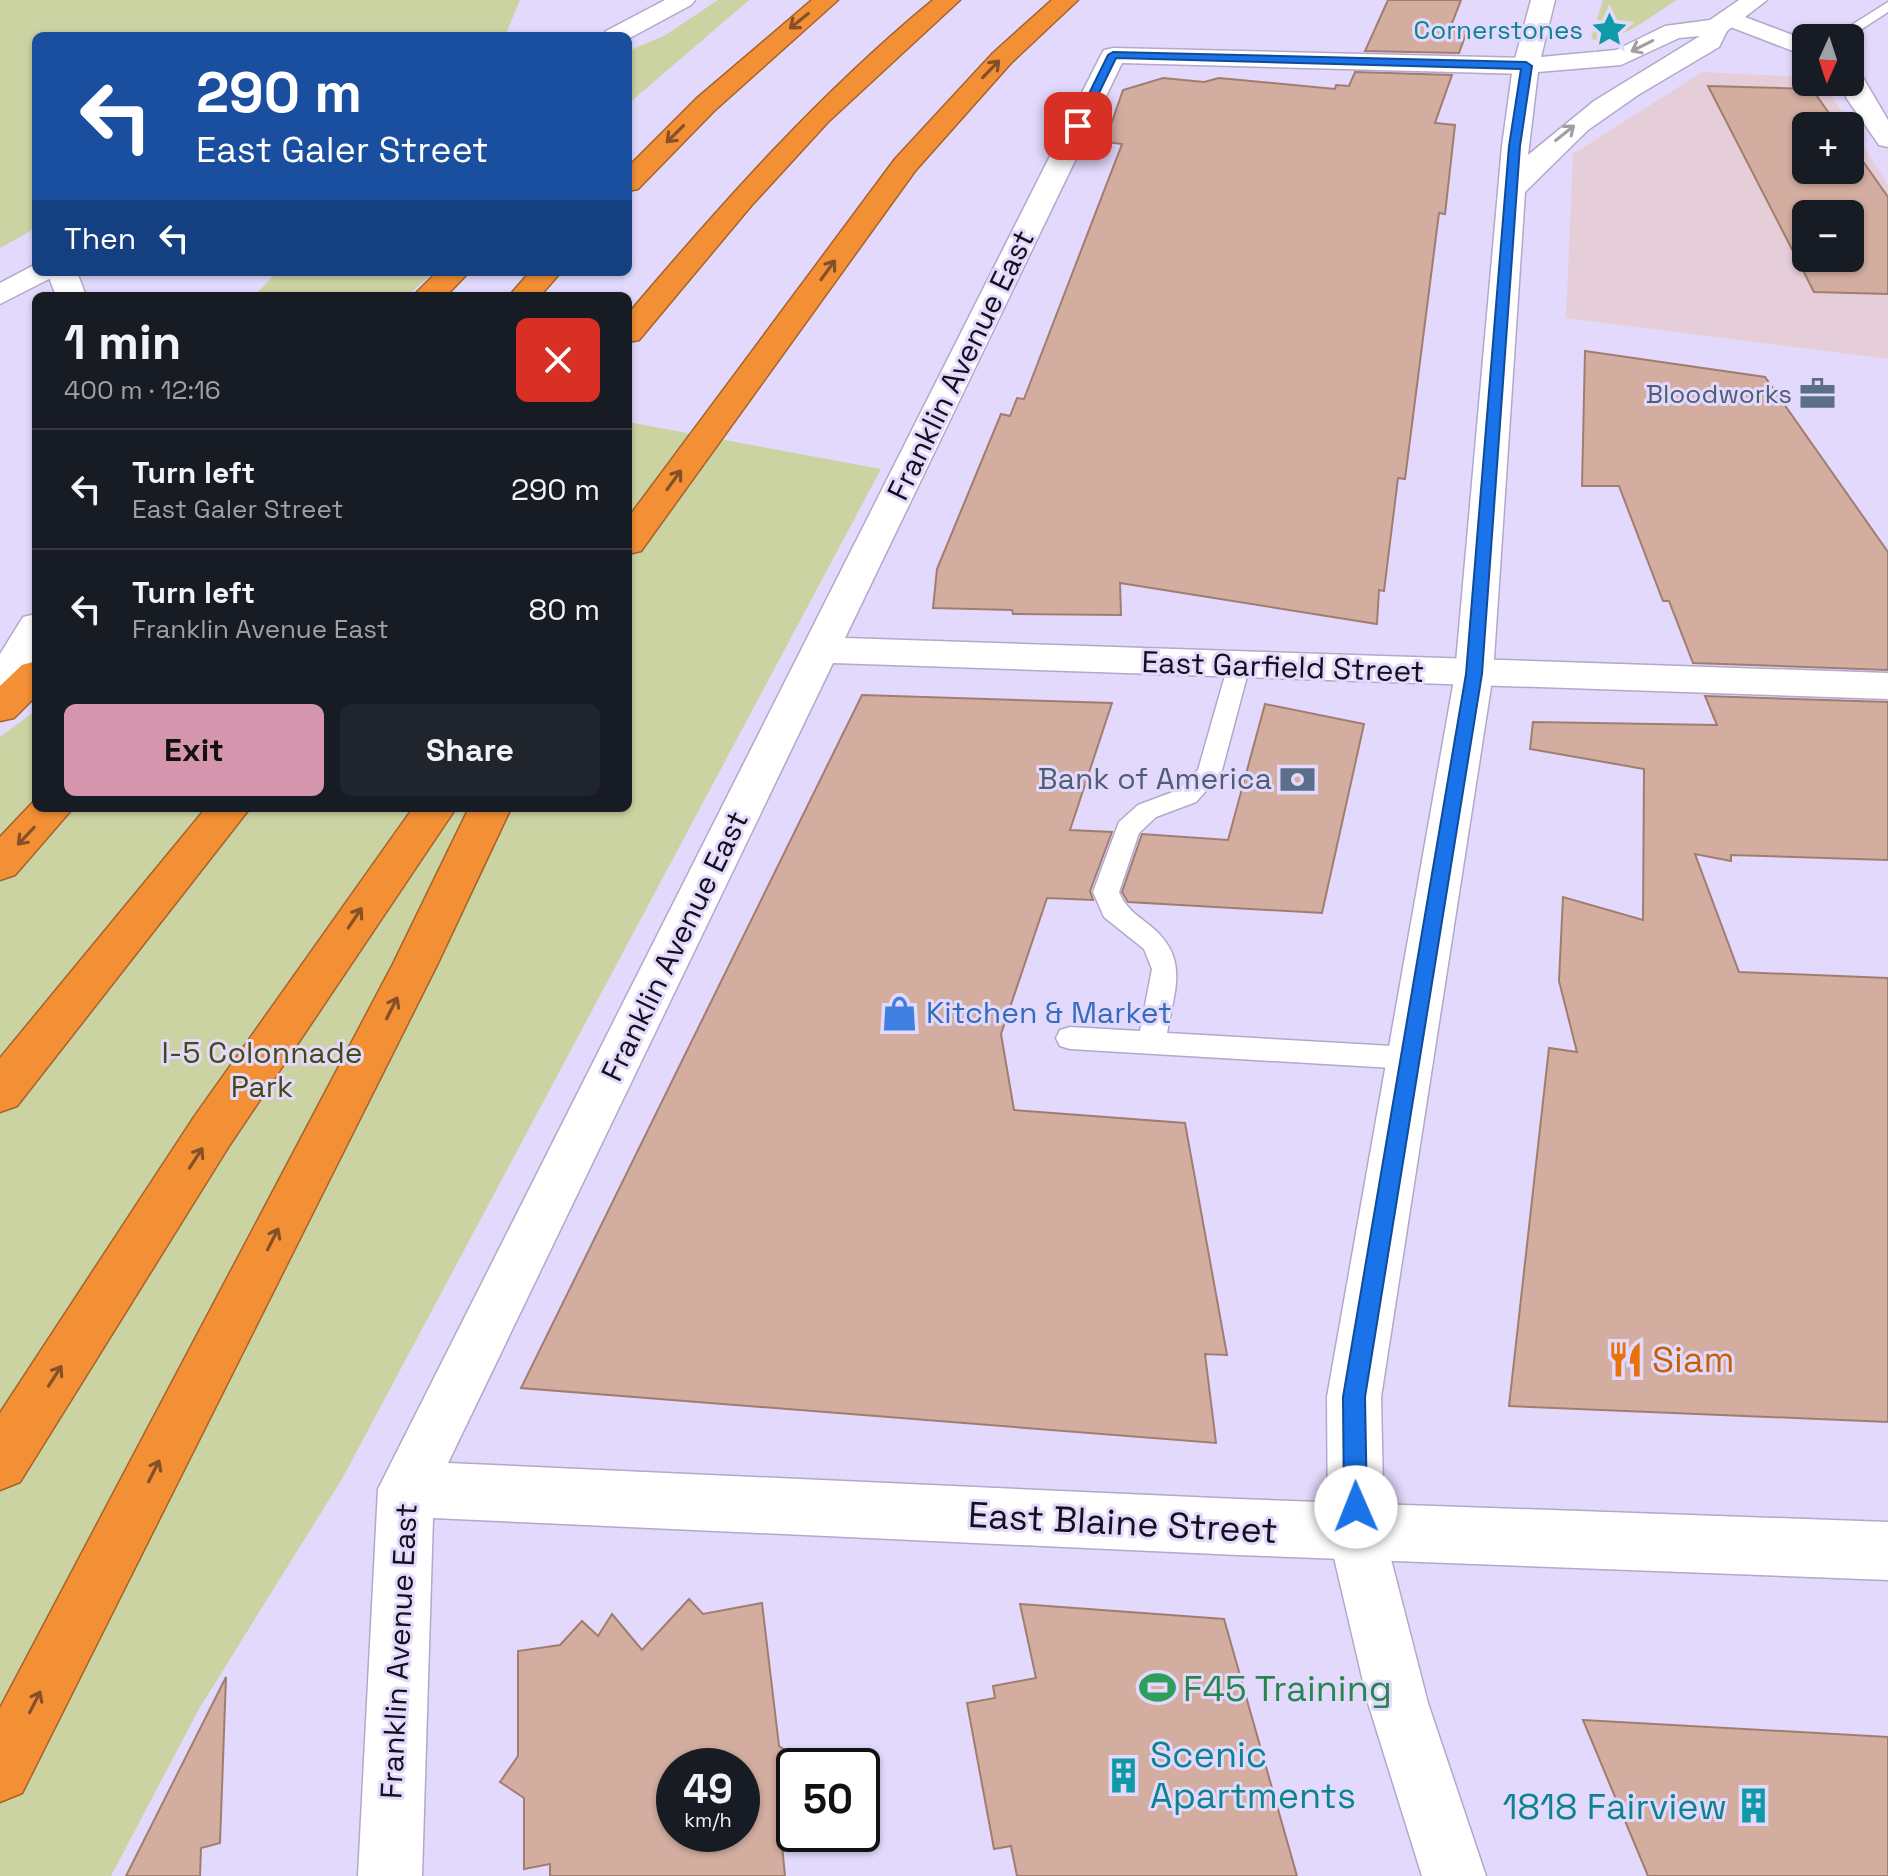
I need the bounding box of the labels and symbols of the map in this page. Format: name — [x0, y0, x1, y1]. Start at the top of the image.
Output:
place icon: Cornerstones — [1590, 11, 1628, 49]
one-way arrow — [790, 12, 810, 30]
place label: Cornerstones — [1414, 13, 1583, 47]
north arrow — [1792, 24, 1864, 96]
one-way arrow — [1631, 40, 1654, 55]
one-way arrow — [981, 60, 1000, 79]
pin — [1044, 92, 1112, 160]
one-way arrow — [666, 124, 685, 143]
one-way arrow — [1554, 124, 1575, 142]
street label: Franklin Avenue East — [878, 223, 1043, 506]
one-way arrow — [819, 260, 836, 282]
office icon: Bloodworks — [1799, 375, 1837, 413]
place label: Bloodworks — [1646, 377, 1792, 411]
one-way arrow — [666, 470, 682, 492]
street label: East Garfield Street — [1141, 642, 1425, 691]
place label: Bank of America — [1038, 759, 1272, 798]
bank icon: Bank of America — [1279, 760, 1317, 798]
street label: Franklin Avenue East — [592, 804, 757, 1087]
one-way arrow — [16, 826, 35, 846]
one-way arrow — [347, 908, 363, 930]
place label: Kitchen & Market — [926, 993, 1172, 1032]
shop icon: Kitchen & Market — [881, 994, 919, 1032]
one-way arrow — [385, 997, 401, 1021]
park label: I-5 Colonnade Park — [161, 1033, 363, 1106]
one-way arrow — [188, 1147, 204, 1170]
one-way arrow — [266, 1228, 282, 1252]
place label: Siam — [1652, 1337, 1735, 1383]
restaurant icon: Siam — [1607, 1340, 1645, 1378]
one-way arrow — [46, 1366, 63, 1388]
one-way arrow — [147, 1459, 163, 1483]
position arrow — [1314, 1465, 1398, 1549]
street label: East Blaine Street — [967, 1492, 1279, 1554]
street label: Franklin Avenue East — [371, 1502, 426, 1800]
place label: F45 Training — [1183, 1666, 1392, 1712]
sports icon: F45 Training — [1138, 1669, 1176, 1707]
one-way arrow — [28, 1690, 44, 1714]
place label: Scenic Apartments — [1150, 1732, 1356, 1819]
speed limit sign: 50 — [776, 1748, 880, 1852]
building icon: Scenic Apartments — [1105, 1756, 1143, 1794]
place label: 1818 Fairview — [1503, 1784, 1727, 1830]
building icon: 1818 Fairview — [1734, 1787, 1772, 1825]

